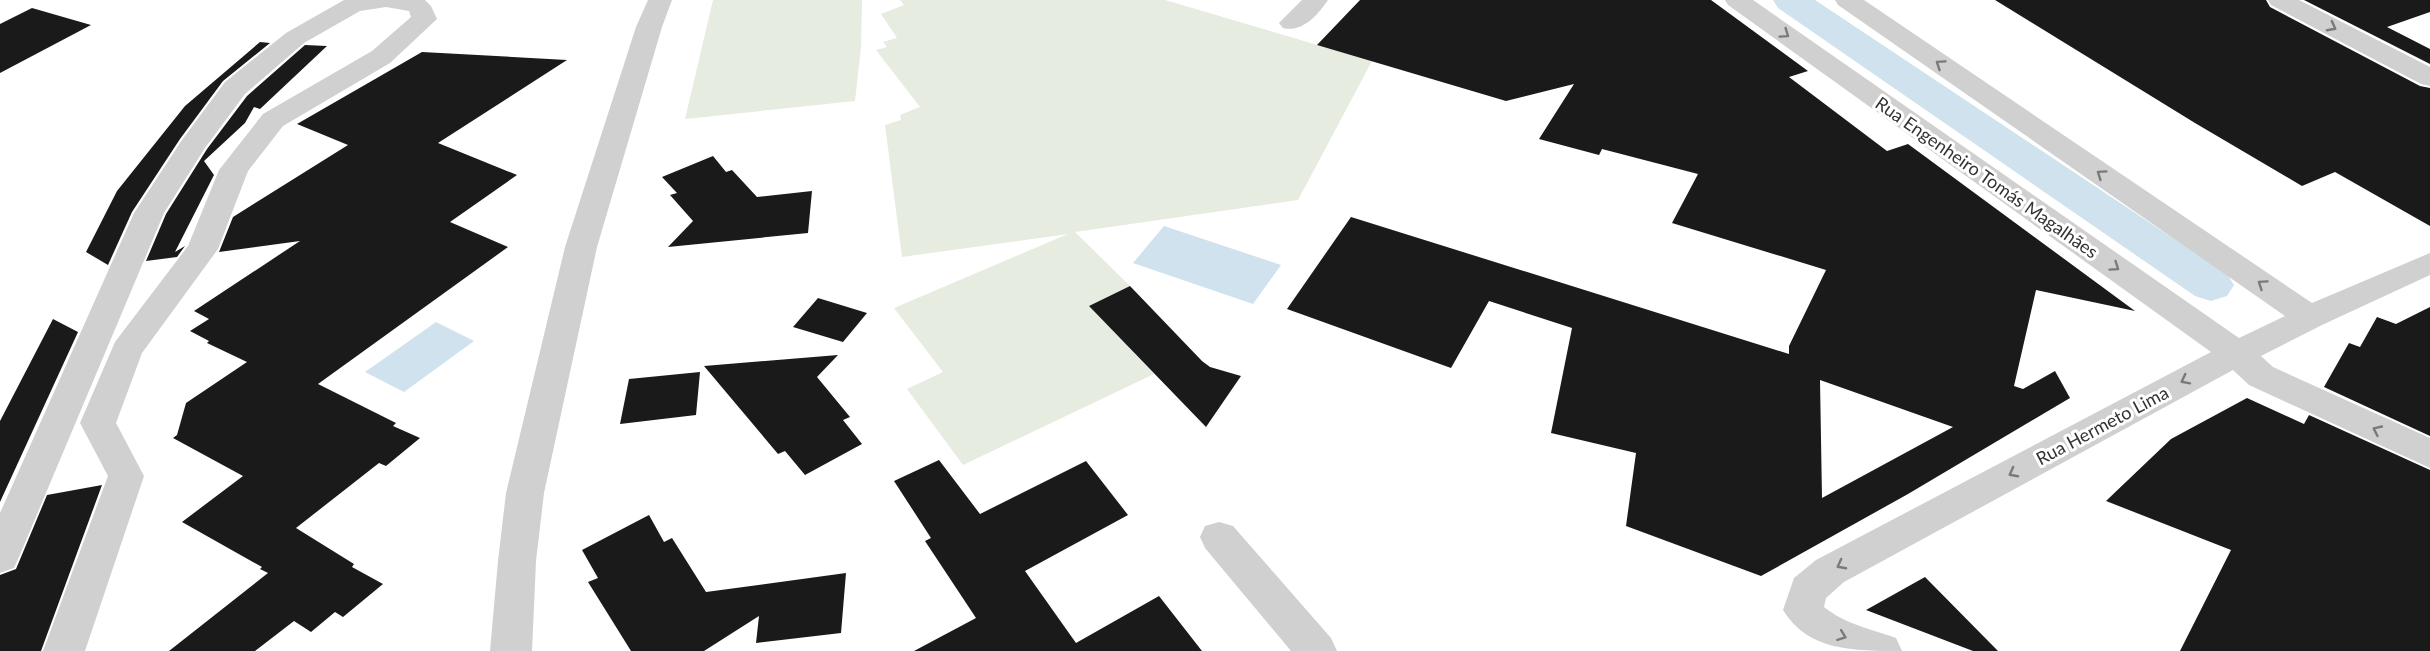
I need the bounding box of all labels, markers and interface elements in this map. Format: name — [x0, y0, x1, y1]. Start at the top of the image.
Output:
one-way arrow — [2325, 20, 2336, 31]
one-way arrow — [1778, 26, 1789, 37]
one-way arrow — [1936, 60, 1947, 71]
street label: Rua Engenheiro Tomás Magalhães — [1871, 91, 2103, 263]
one-way arrow — [2097, 170, 2108, 181]
one-way arrow — [2109, 260, 2120, 271]
one-way arrow — [2258, 280, 2268, 292]
one-way arrow — [2180, 373, 2191, 384]
street label: Rua Hermeto Lima — [2032, 381, 2172, 469]
one-way arrow — [2372, 425, 2383, 437]
one-way arrow — [2009, 466, 2019, 477]
one-way arrow — [1837, 558, 1848, 569]
one-way arrow — [1836, 629, 1847, 641]

